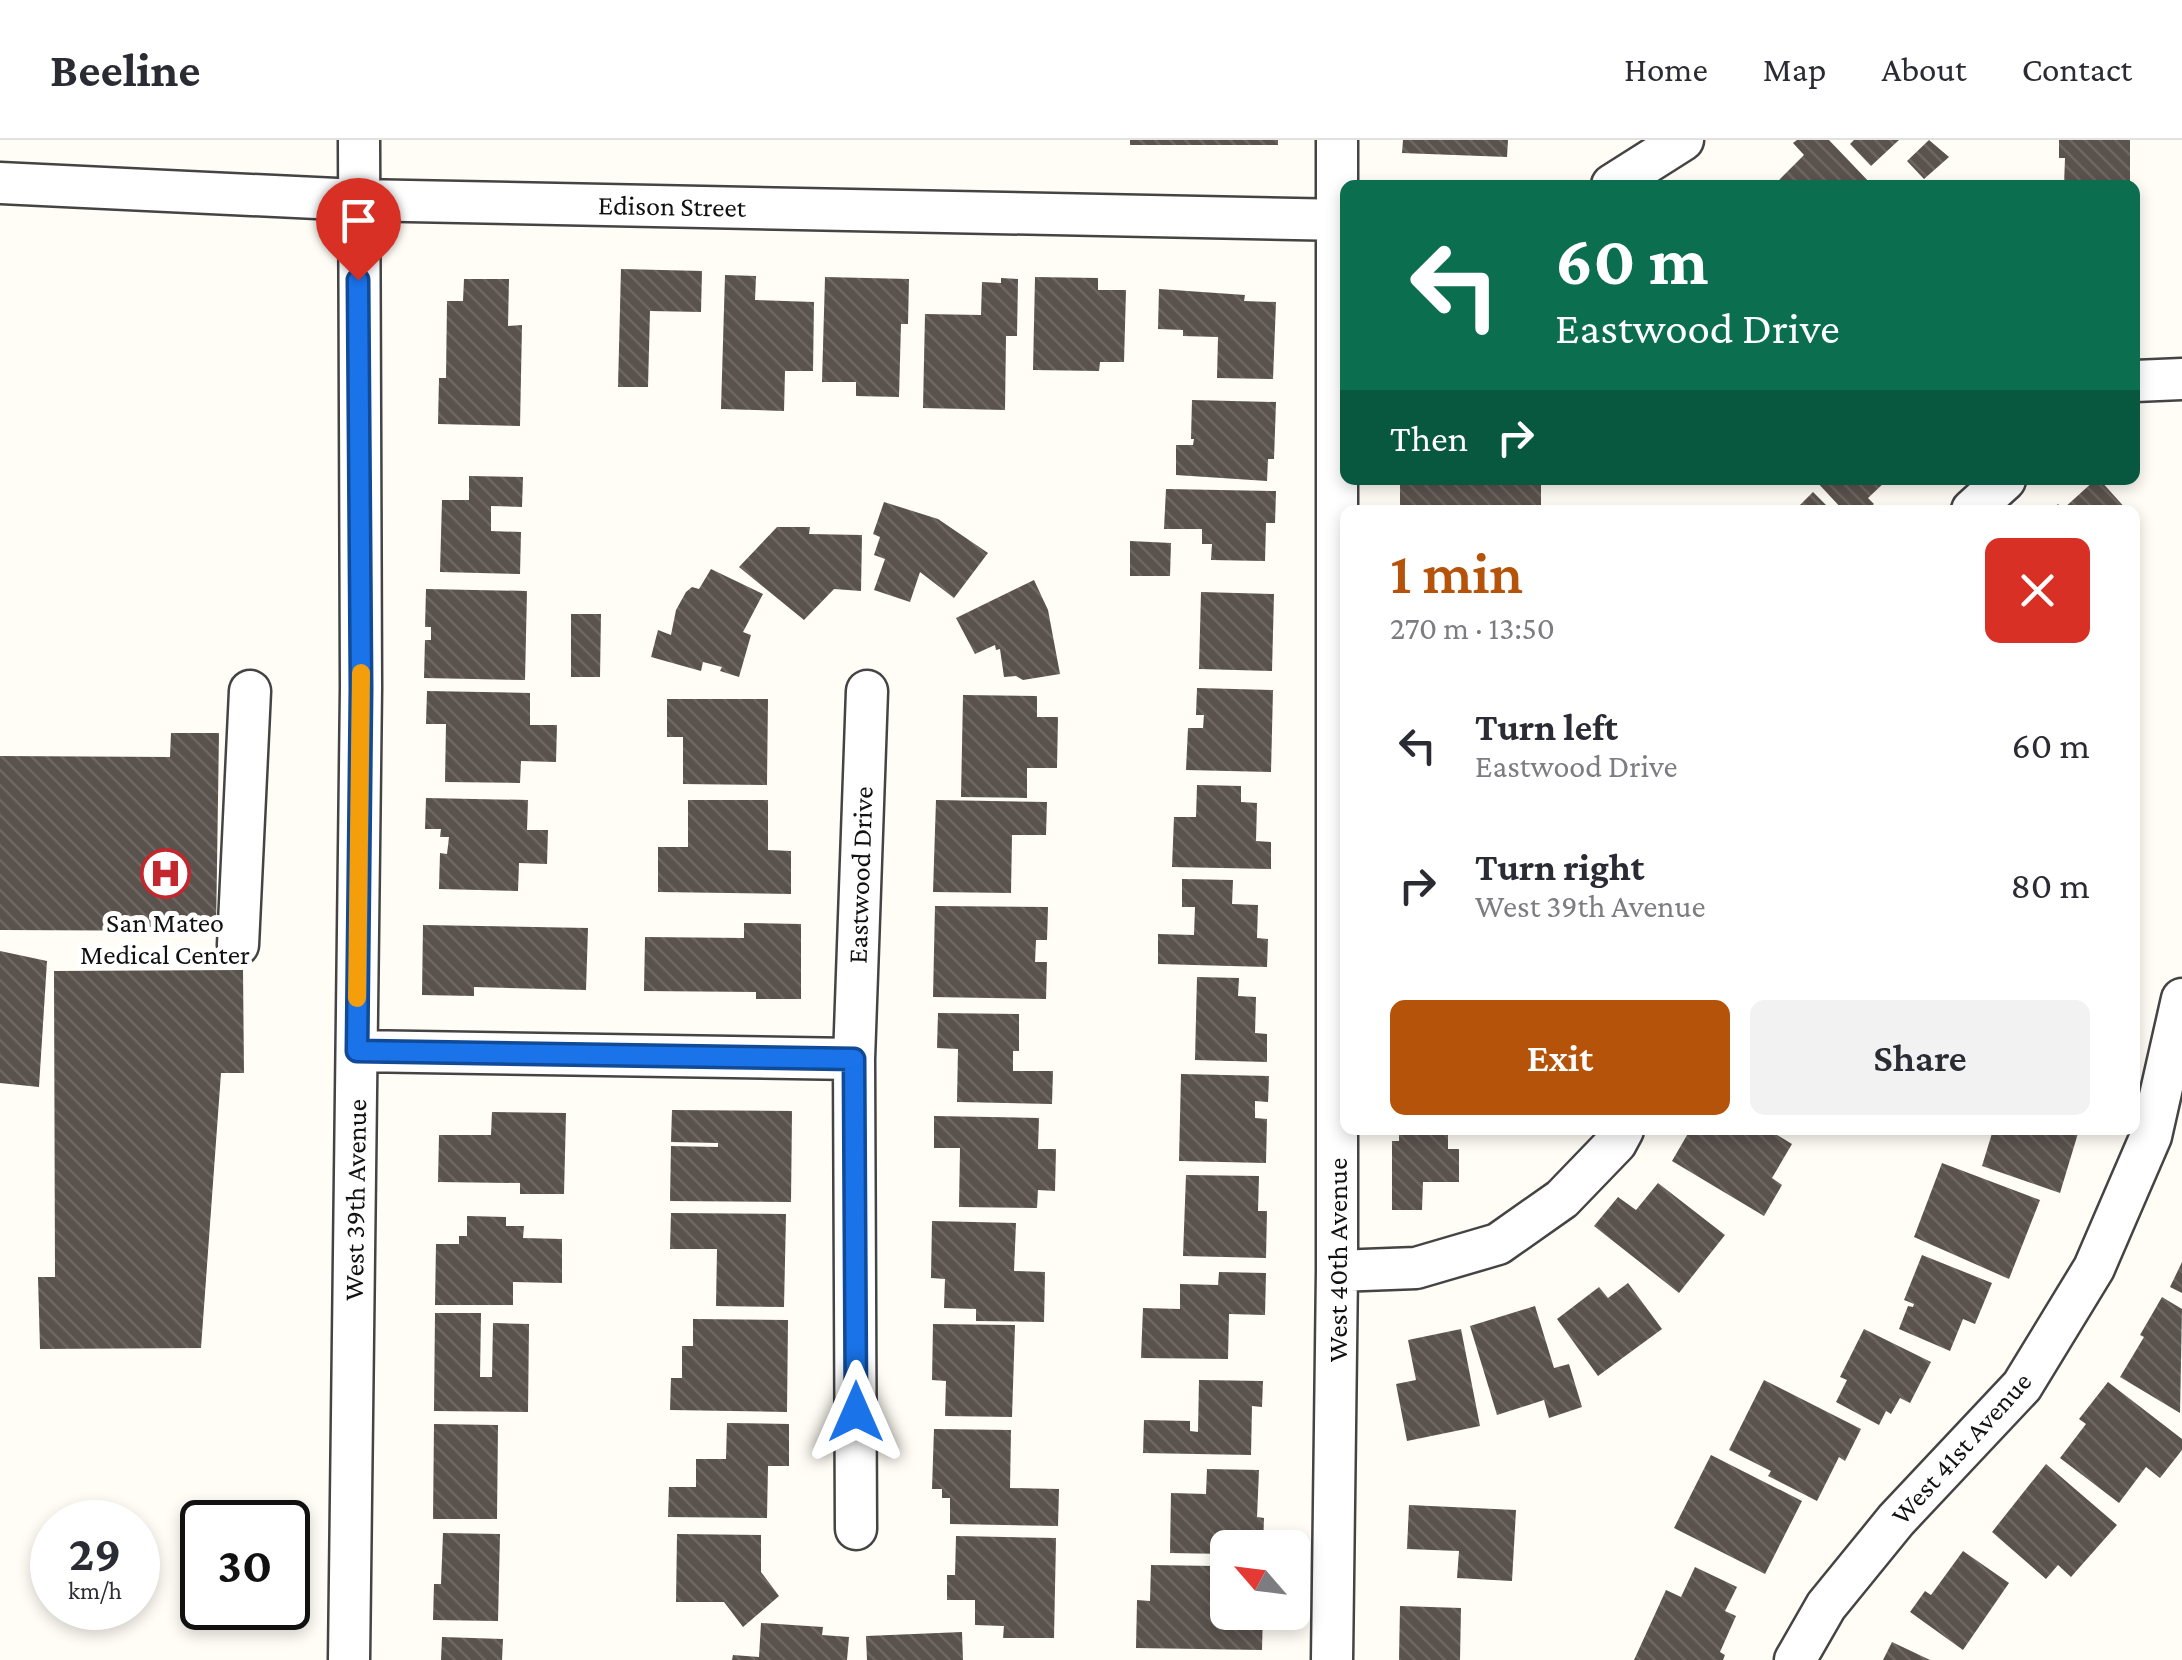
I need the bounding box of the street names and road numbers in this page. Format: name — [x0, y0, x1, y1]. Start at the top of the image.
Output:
street label: Edison Street — [598, 189, 747, 223]
street label: Eastwood Drive — [841, 786, 879, 964]
street label: West 39th Avenue — [338, 1099, 372, 1301]
street label: West 40th Avenue — [1322, 1158, 1353, 1362]
street label: West 41st Avenue — [1885, 1366, 2037, 1530]

